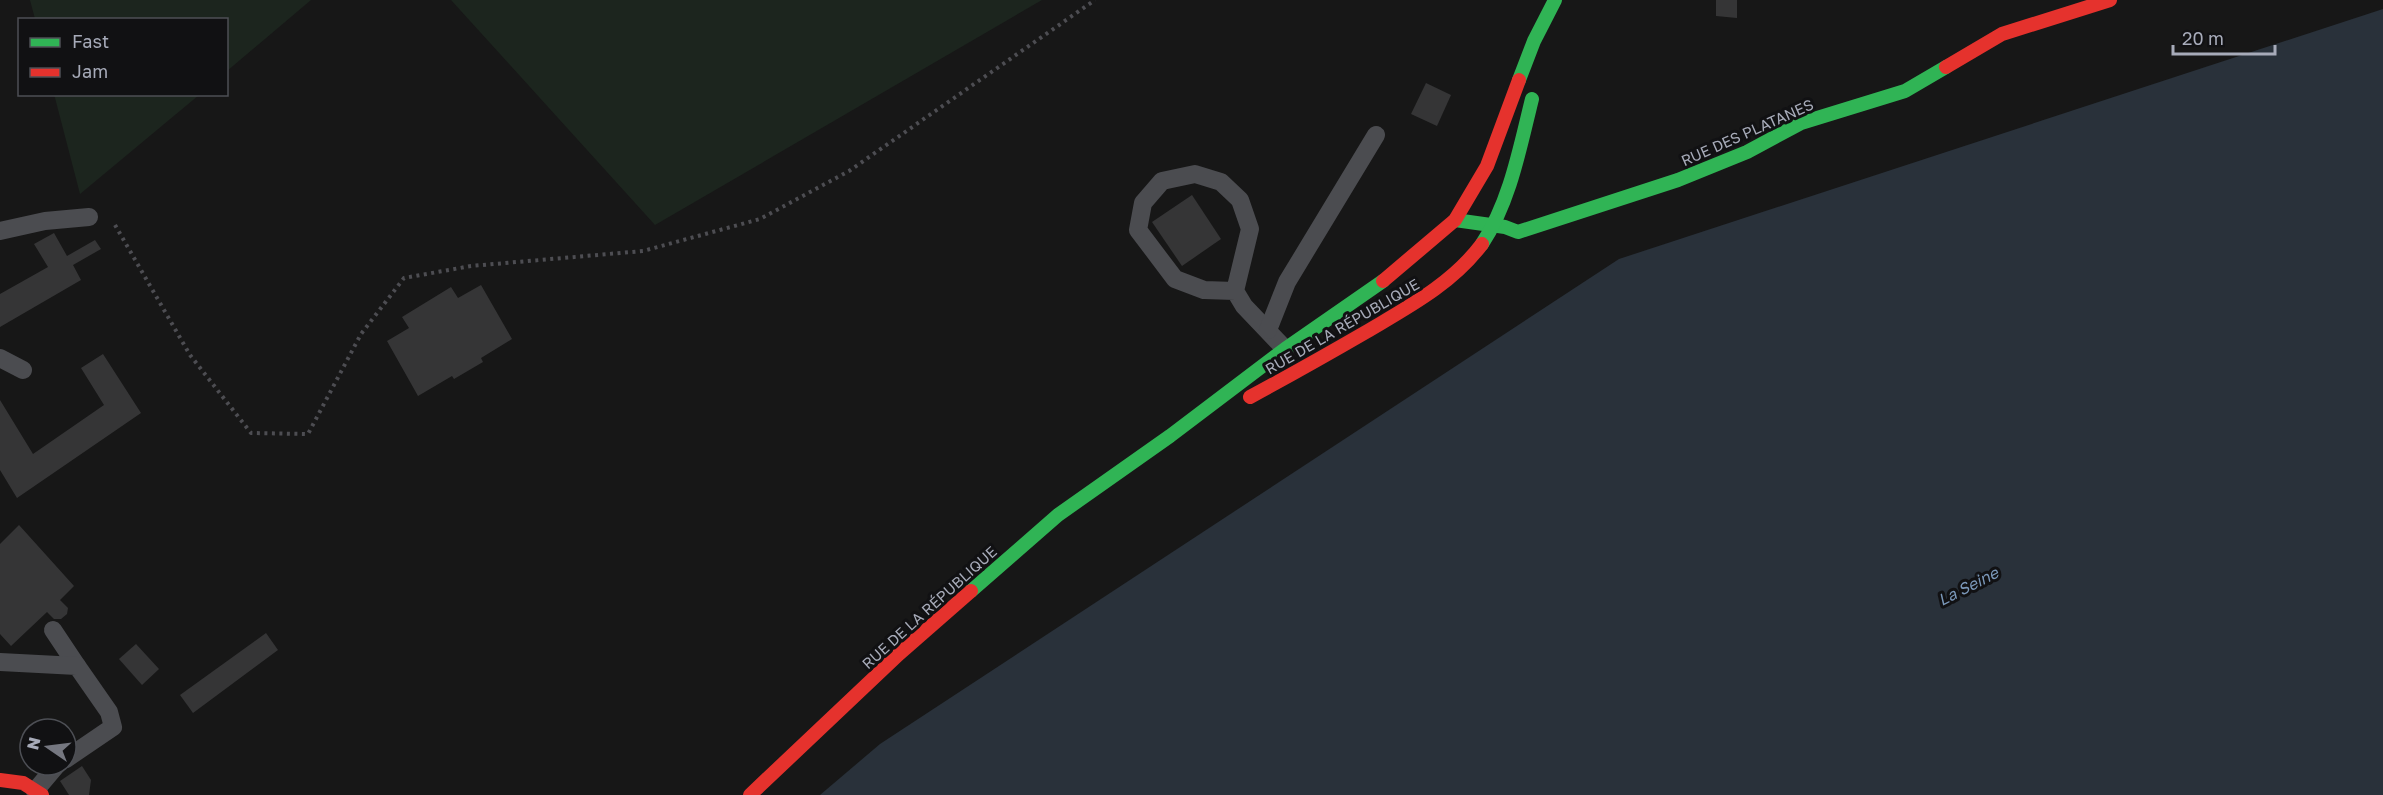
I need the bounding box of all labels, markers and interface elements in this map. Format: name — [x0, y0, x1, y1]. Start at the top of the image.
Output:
legend — [18, 18, 228, 96]
scale bar — [2173, 18, 2275, 56]
text: 20 m — [2182, 27, 2224, 49]
text: Fast — [72, 30, 109, 52]
text: Jam — [72, 60, 108, 82]
street label: RUE DES PLATANES — [1678, 95, 1816, 169]
street label: RUE DE LA RÉPUBLIQUE — [1262, 275, 1422, 377]
street label: RUE DE LA RÉPUBLIQUE — [858, 542, 1000, 672]
water label: La Seine — [1934, 561, 2003, 610]
north arrow — [18, 717, 78, 777]
text: N — [22, 735, 45, 752]

